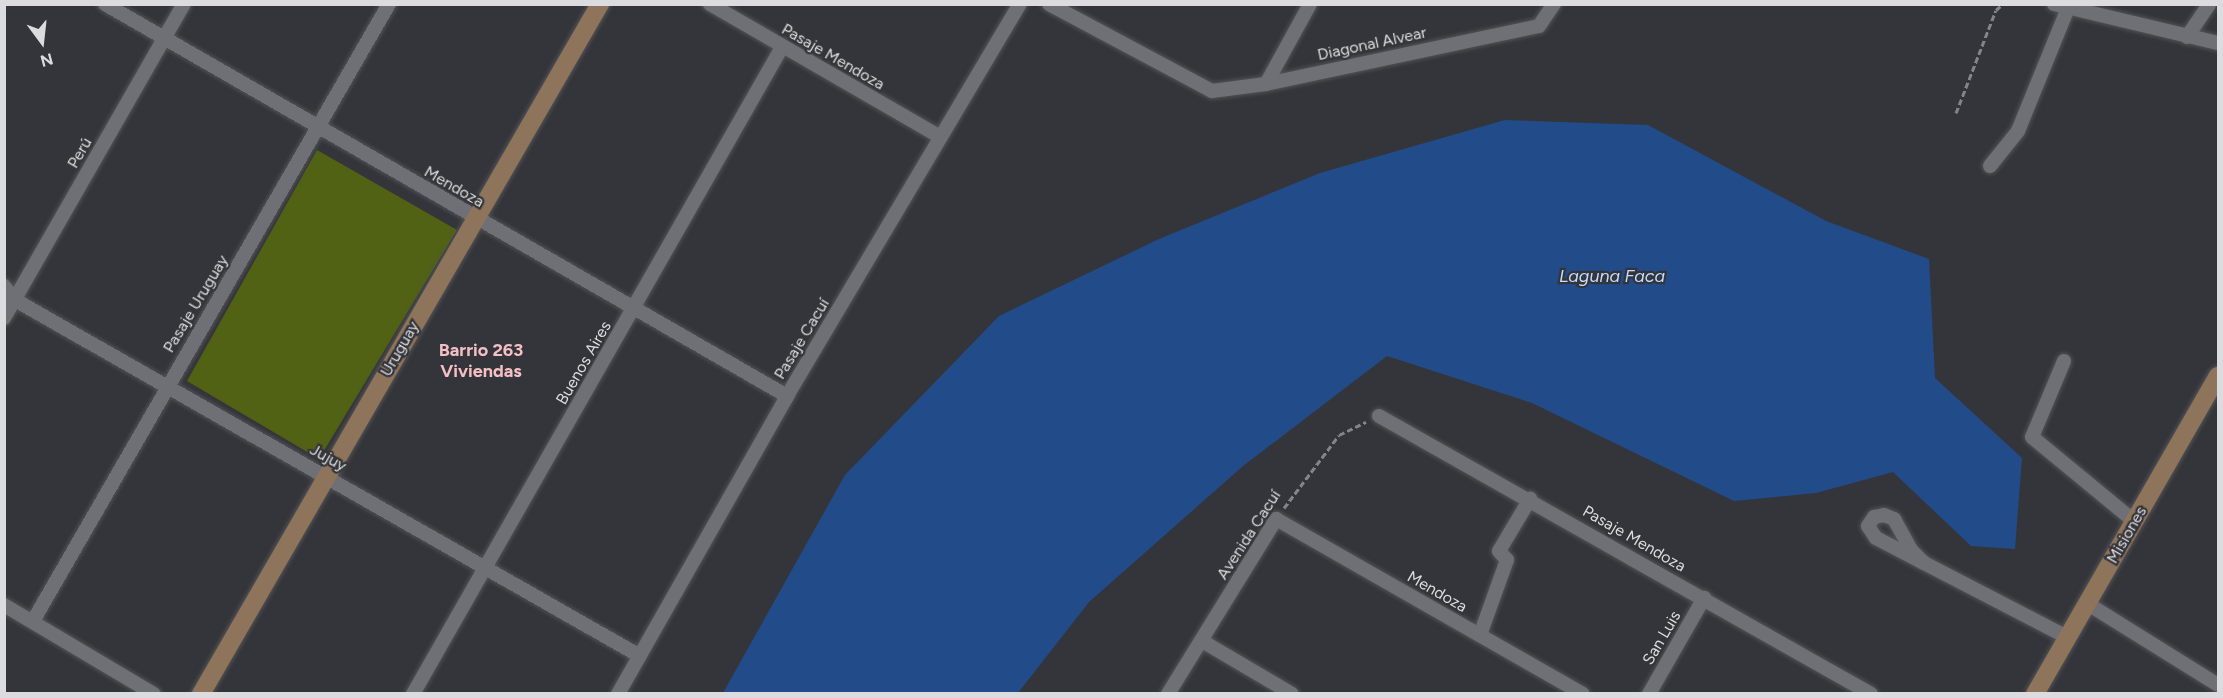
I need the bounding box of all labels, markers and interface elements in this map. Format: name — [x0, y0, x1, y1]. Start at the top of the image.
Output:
north arrow — [12, 12, 72, 72]
street label: Pasaje Mendoza — [778, 20, 888, 94]
street label: Diagonal Alvear — [1316, 23, 1428, 65]
text: N — [38, 49, 55, 71]
street label: Perú — [64, 134, 96, 172]
street label: Mendoza — [421, 162, 487, 212]
street label: Pasaje Uruguay — [159, 252, 233, 356]
water label: Laguna Faca — [1559, 265, 1665, 287]
street label: Pasaje Cacuí — [770, 295, 834, 383]
street label: Uruguay — [377, 318, 423, 380]
street label: Buenos Aires — [552, 318, 616, 408]
district label: Barrio 263 Viviendas — [439, 340, 523, 382]
street label: Jujuy — [306, 440, 350, 476]
street label: Avenida Cacuí — [1213, 487, 1285, 583]
street label: Pasaje Mendoza — [1579, 502, 1689, 576]
street label: Misiones — [2103, 503, 2151, 567]
street label: Mendoza — [1404, 567, 1470, 617]
street label: San Luis — [1639, 608, 1685, 668]

